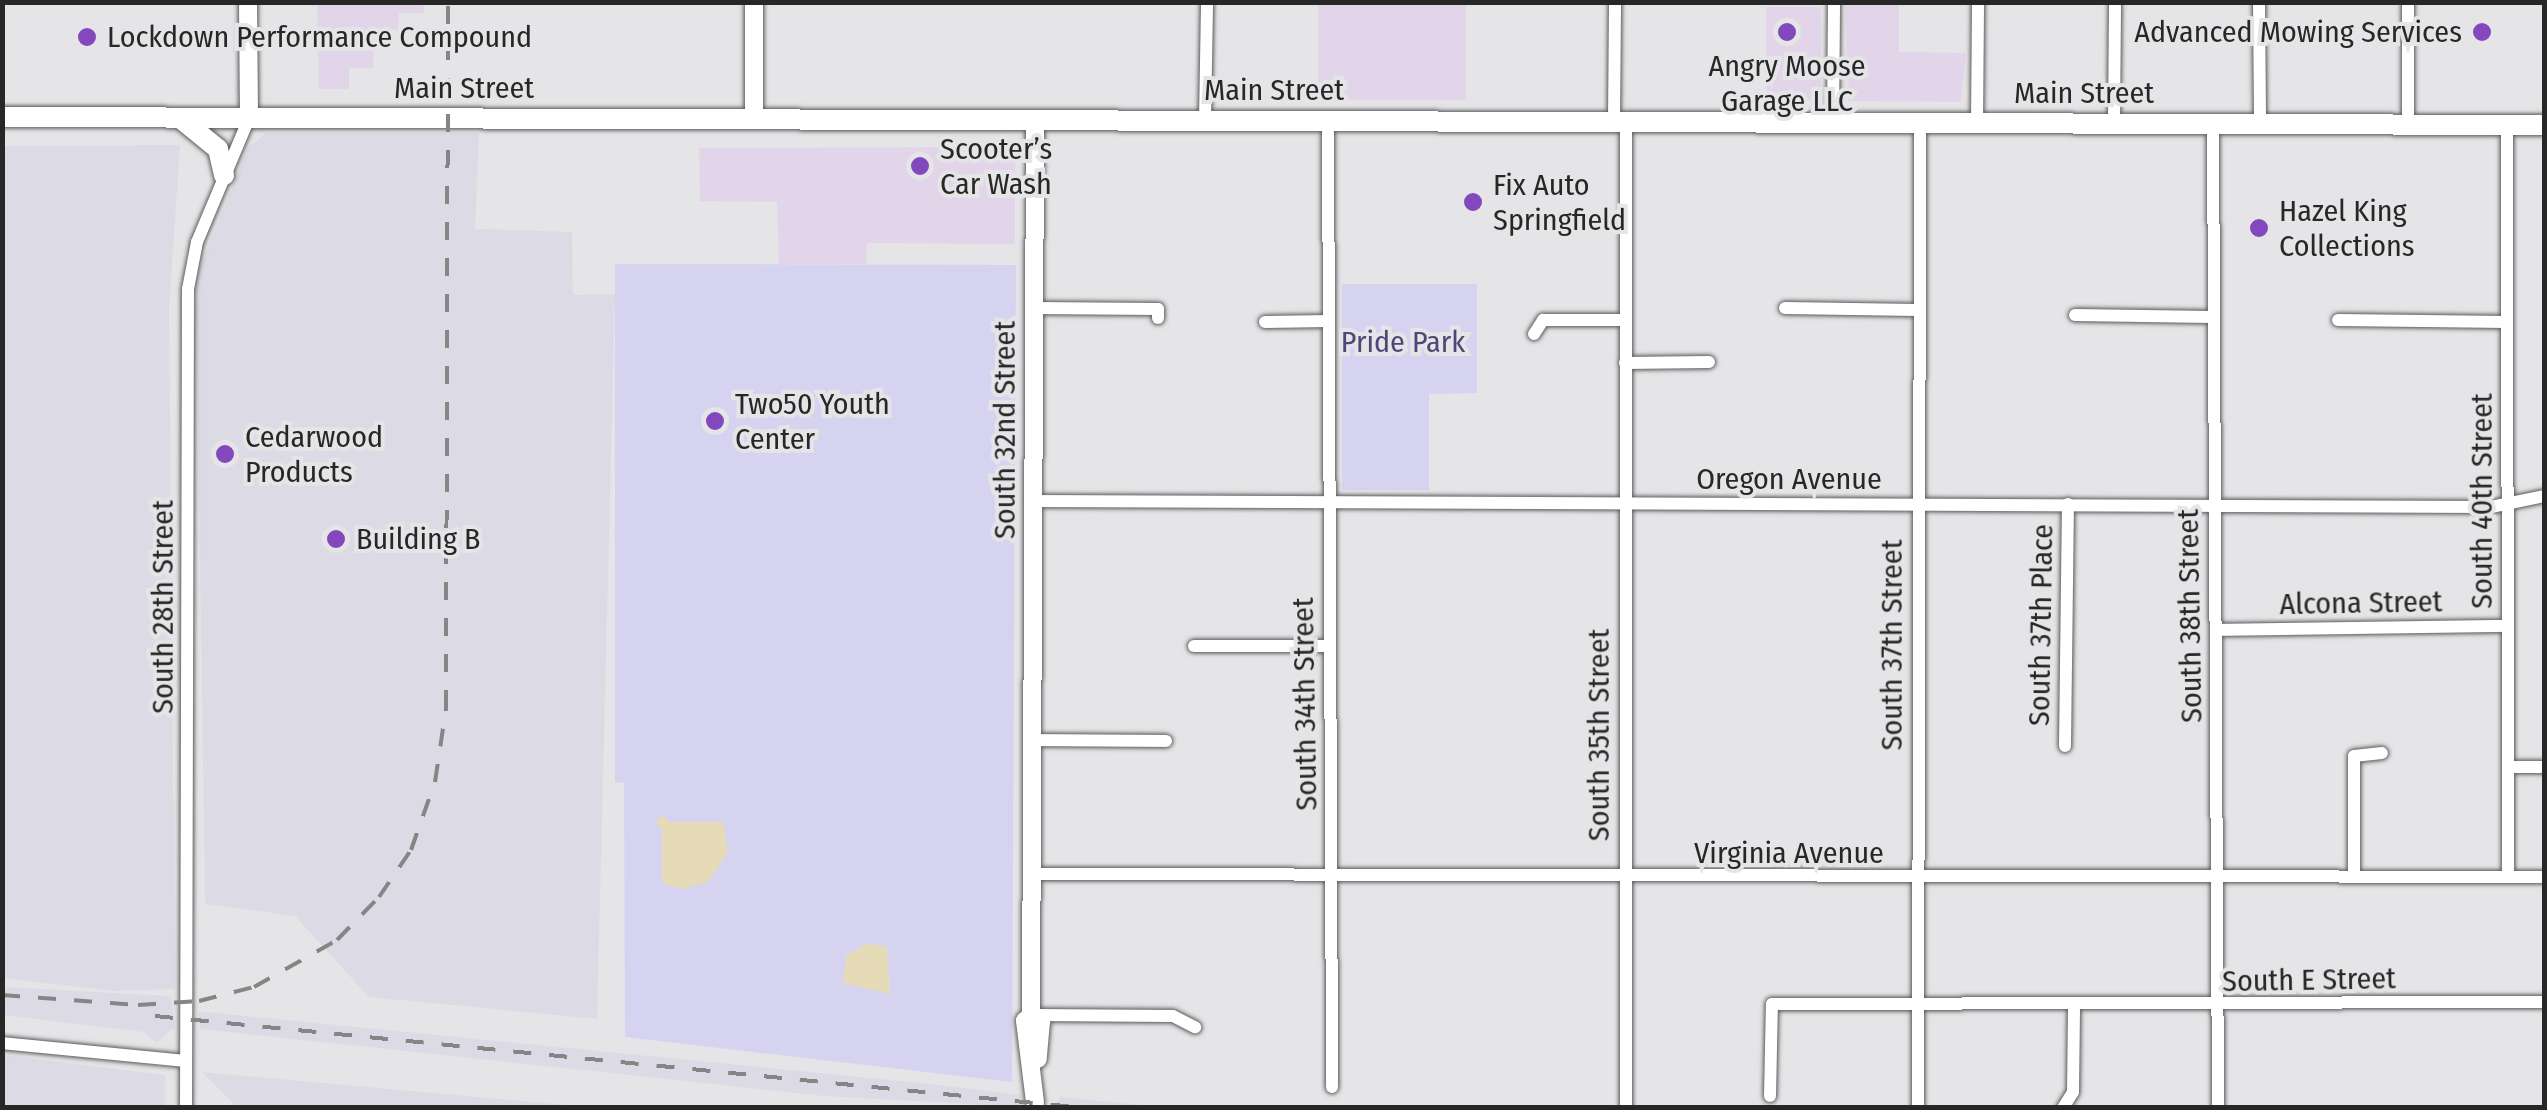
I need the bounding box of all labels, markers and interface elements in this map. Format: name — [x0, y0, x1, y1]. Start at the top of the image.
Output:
place label: Advanced Mowing Services — [2134, 14, 2462, 50]
place label: Lockdown Performance Compound — [107, 19, 532, 55]
marker: Angry Moose Garage LLC — [1776, 21, 1798, 43]
marker: Advanced Mowing Services — [2471, 21, 2493, 43]
marker: Lockdown Performance Compound — [76, 26, 98, 48]
place label: Angry Moose Garage LLC — [1708, 48, 1866, 118]
street label: Main Street — [394, 70, 534, 106]
street label: Main Street — [1204, 72, 1344, 108]
street label: Main Street — [2014, 75, 2154, 111]
place label: Scooter’s Car Wash — [940, 131, 1052, 202]
marker: Scooter’s Car Wash — [909, 155, 931, 177]
place label: Fix Auto Springfield — [1493, 167, 1626, 238]
marker: Fix Auto Springfield — [1462, 191, 1484, 213]
place label: Hazel King Collections — [2279, 193, 2415, 264]
marker: Hazel King Collections — [2248, 217, 2270, 239]
street label: South 32nd Street — [987, 321, 1023, 539]
park label: Pride Park — [1341, 324, 1465, 360]
place label: Two50 Youth Center — [735, 386, 890, 456]
street label: South 40th Street — [2464, 393, 2500, 609]
marker: Two50 Youth Center — [704, 410, 726, 432]
place label: Cedarwood Products — [245, 419, 383, 490]
marker: Cedarwood Products — [214, 443, 236, 465]
street label: Oregon Avenue — [1696, 461, 1882, 497]
street label: South 28th Street — [145, 500, 181, 714]
street label: South 38th Street — [2170, 509, 2210, 723]
place label: Building B — [356, 521, 480, 557]
street label: South 37th Place — [2021, 524, 2061, 726]
marker: Building B — [325, 528, 347, 550]
street label: South 37th Street — [1874, 540, 1910, 750]
street label: Alcona Street — [2279, 584, 2443, 622]
street label: South 34th Street — [1285, 597, 1325, 811]
street label: South 35th Street — [1581, 629, 1617, 841]
street label: Virginia Avenue — [1694, 835, 1884, 871]
street label: South E Street — [2222, 960, 2396, 1000]

